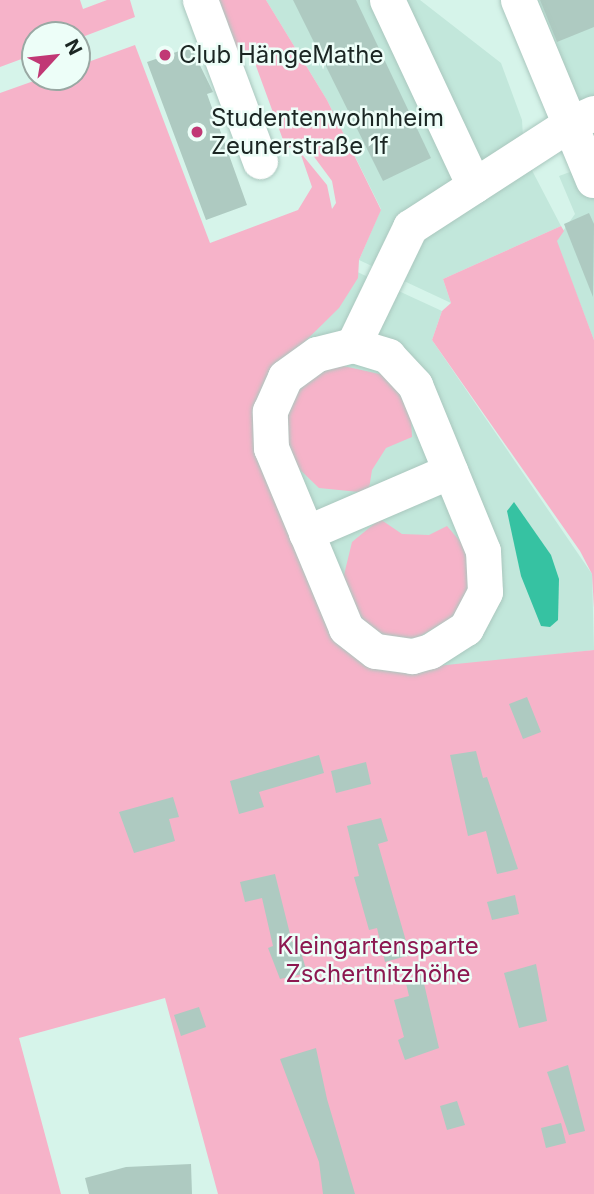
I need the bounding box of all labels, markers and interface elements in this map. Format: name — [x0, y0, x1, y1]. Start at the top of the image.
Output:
north arrow — [21, 21, 91, 91]
text: N — [60, 35, 87, 59]
place label: Club HängeMathe — [179, 41, 383, 69]
marker: Club HängeMathe — [157, 47, 173, 63]
place label: Studentenwohnheim Zeunerstraße 1f — [211, 104, 444, 160]
marker: Studentenwohnheim Zeunerstraße 1f — [189, 124, 205, 140]
park label: Kleingartensparte Zschertnitzhöhe — [277, 932, 479, 988]

